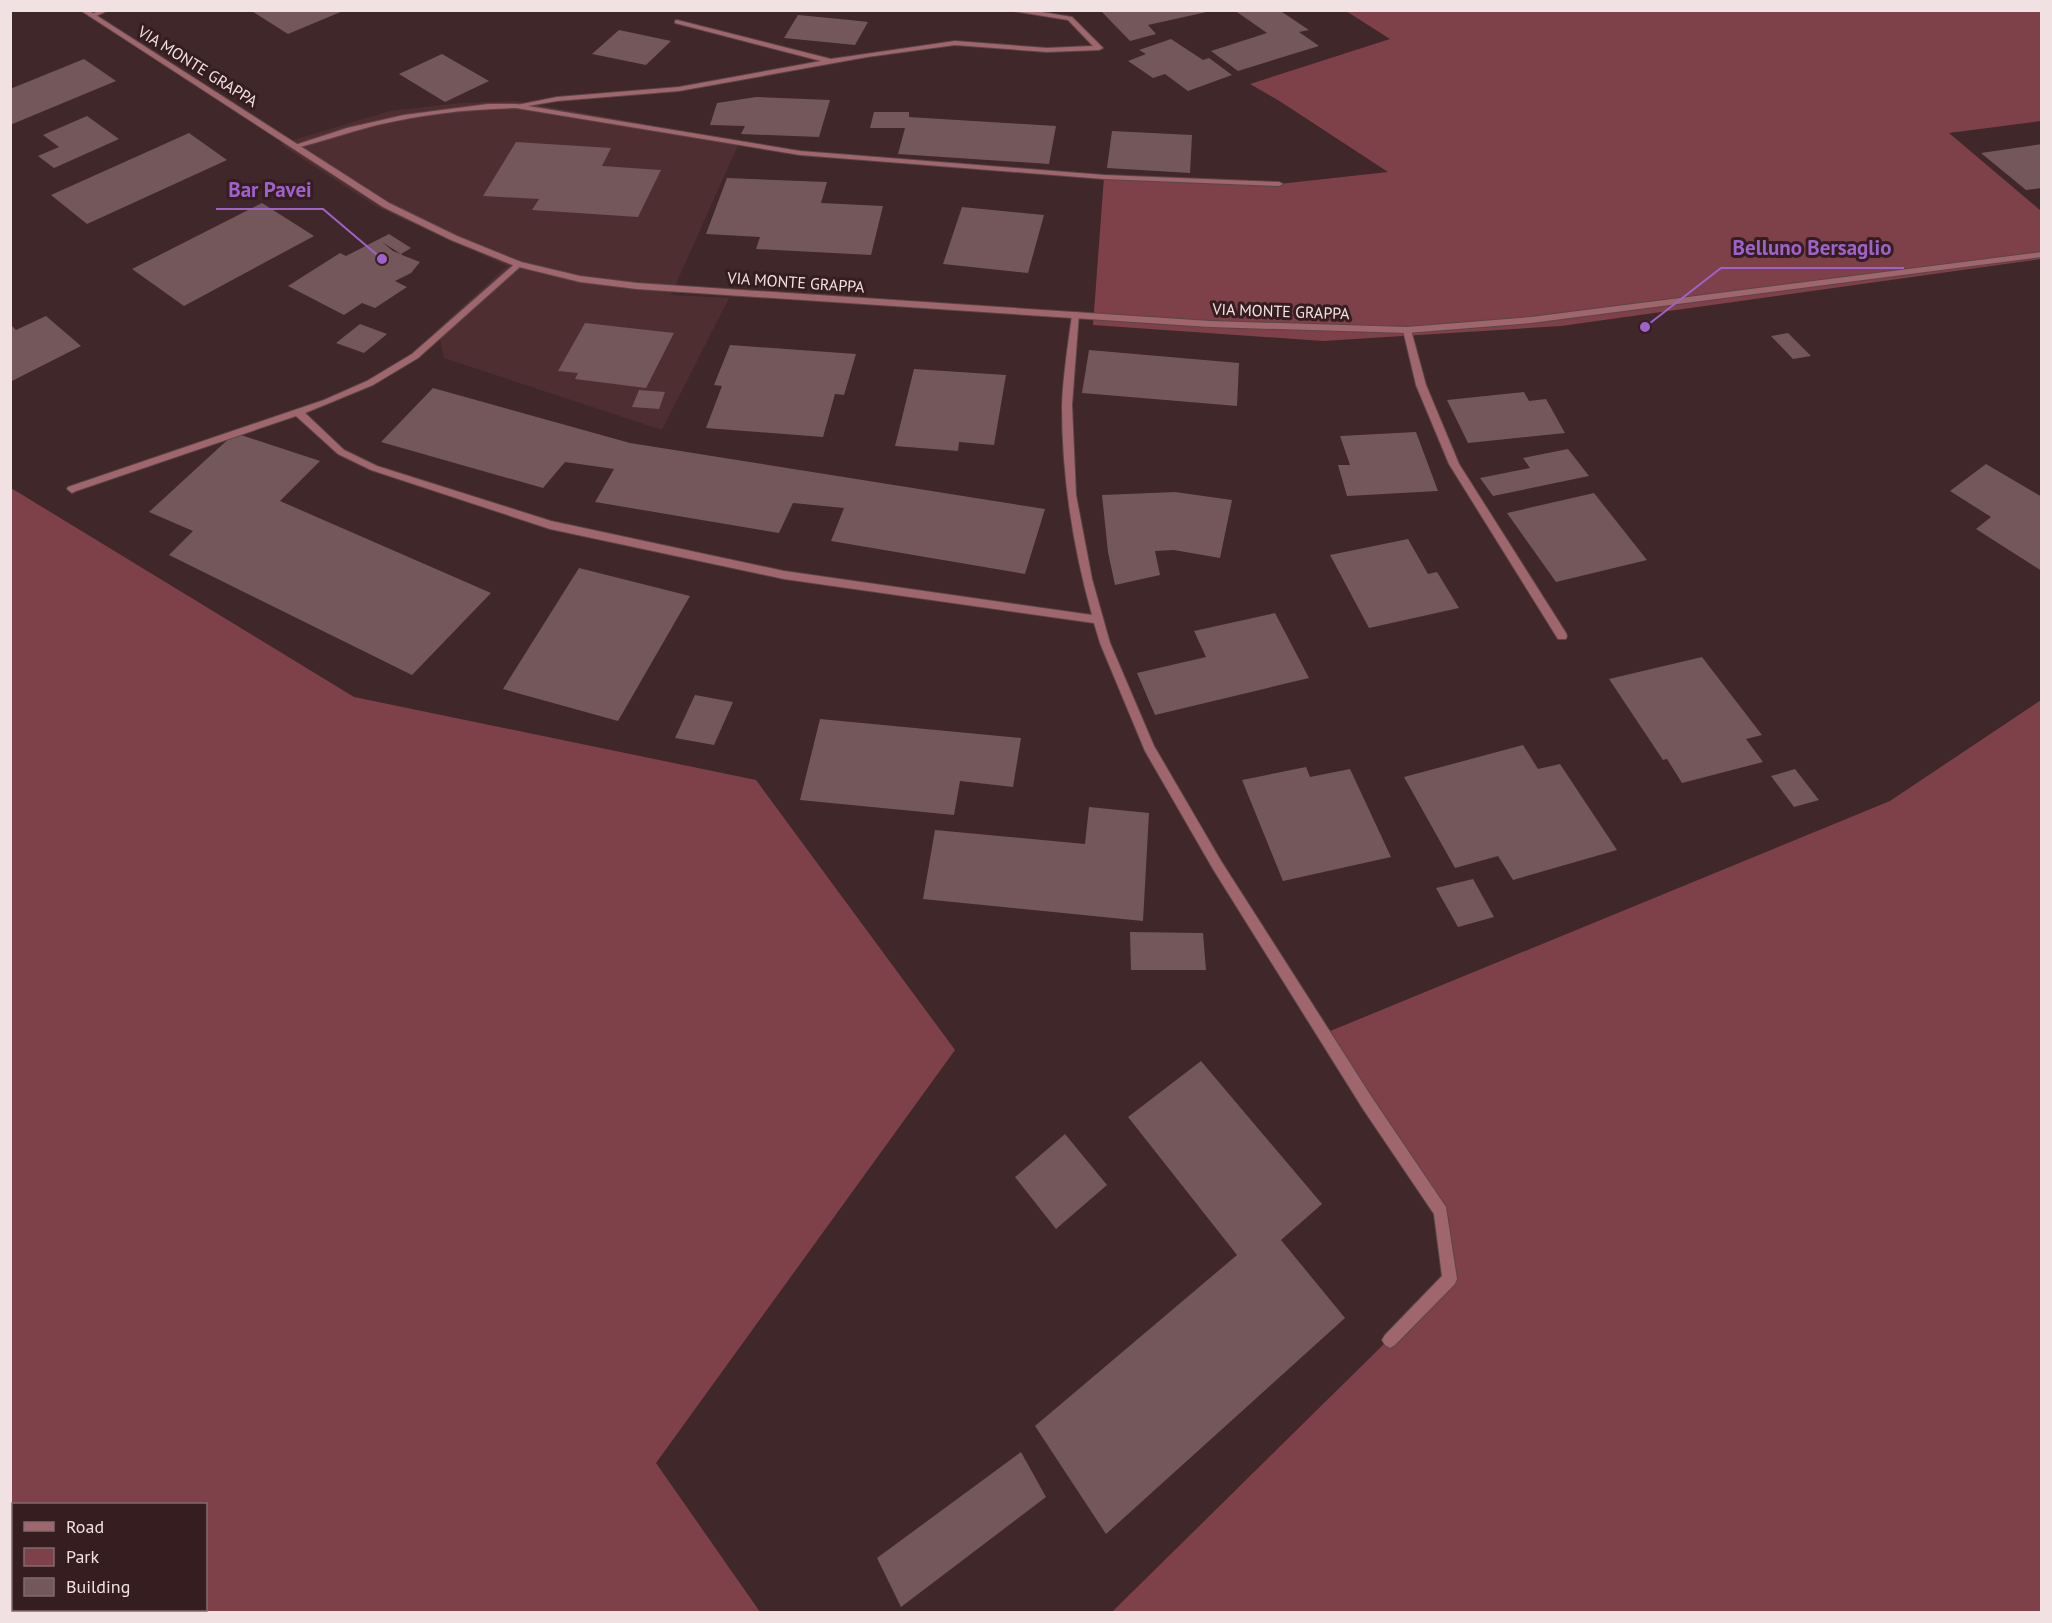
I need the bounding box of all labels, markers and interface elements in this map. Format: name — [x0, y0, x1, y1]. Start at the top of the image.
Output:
street label: VIA MONTE GRAPPA — [134, 21, 262, 111]
callout: Bar Pavei — [216, 170, 323, 209]
text: Bar Pavei — [228, 176, 312, 203]
callout: Belluno Bersaglio — [1721, 229, 1904, 268]
text: Belluno Bersaglio — [1733, 234, 1891, 261]
street label: VIA MONTE GRAPPA — [726, 267, 866, 297]
street label: VIA MONTE GRAPPA — [1211, 299, 1351, 323]
legend — [12, 1503, 207, 1611]
text: Road — [66, 1515, 104, 1538]
text: Park — [66, 1545, 99, 1568]
text: Building — [66, 1575, 130, 1598]

